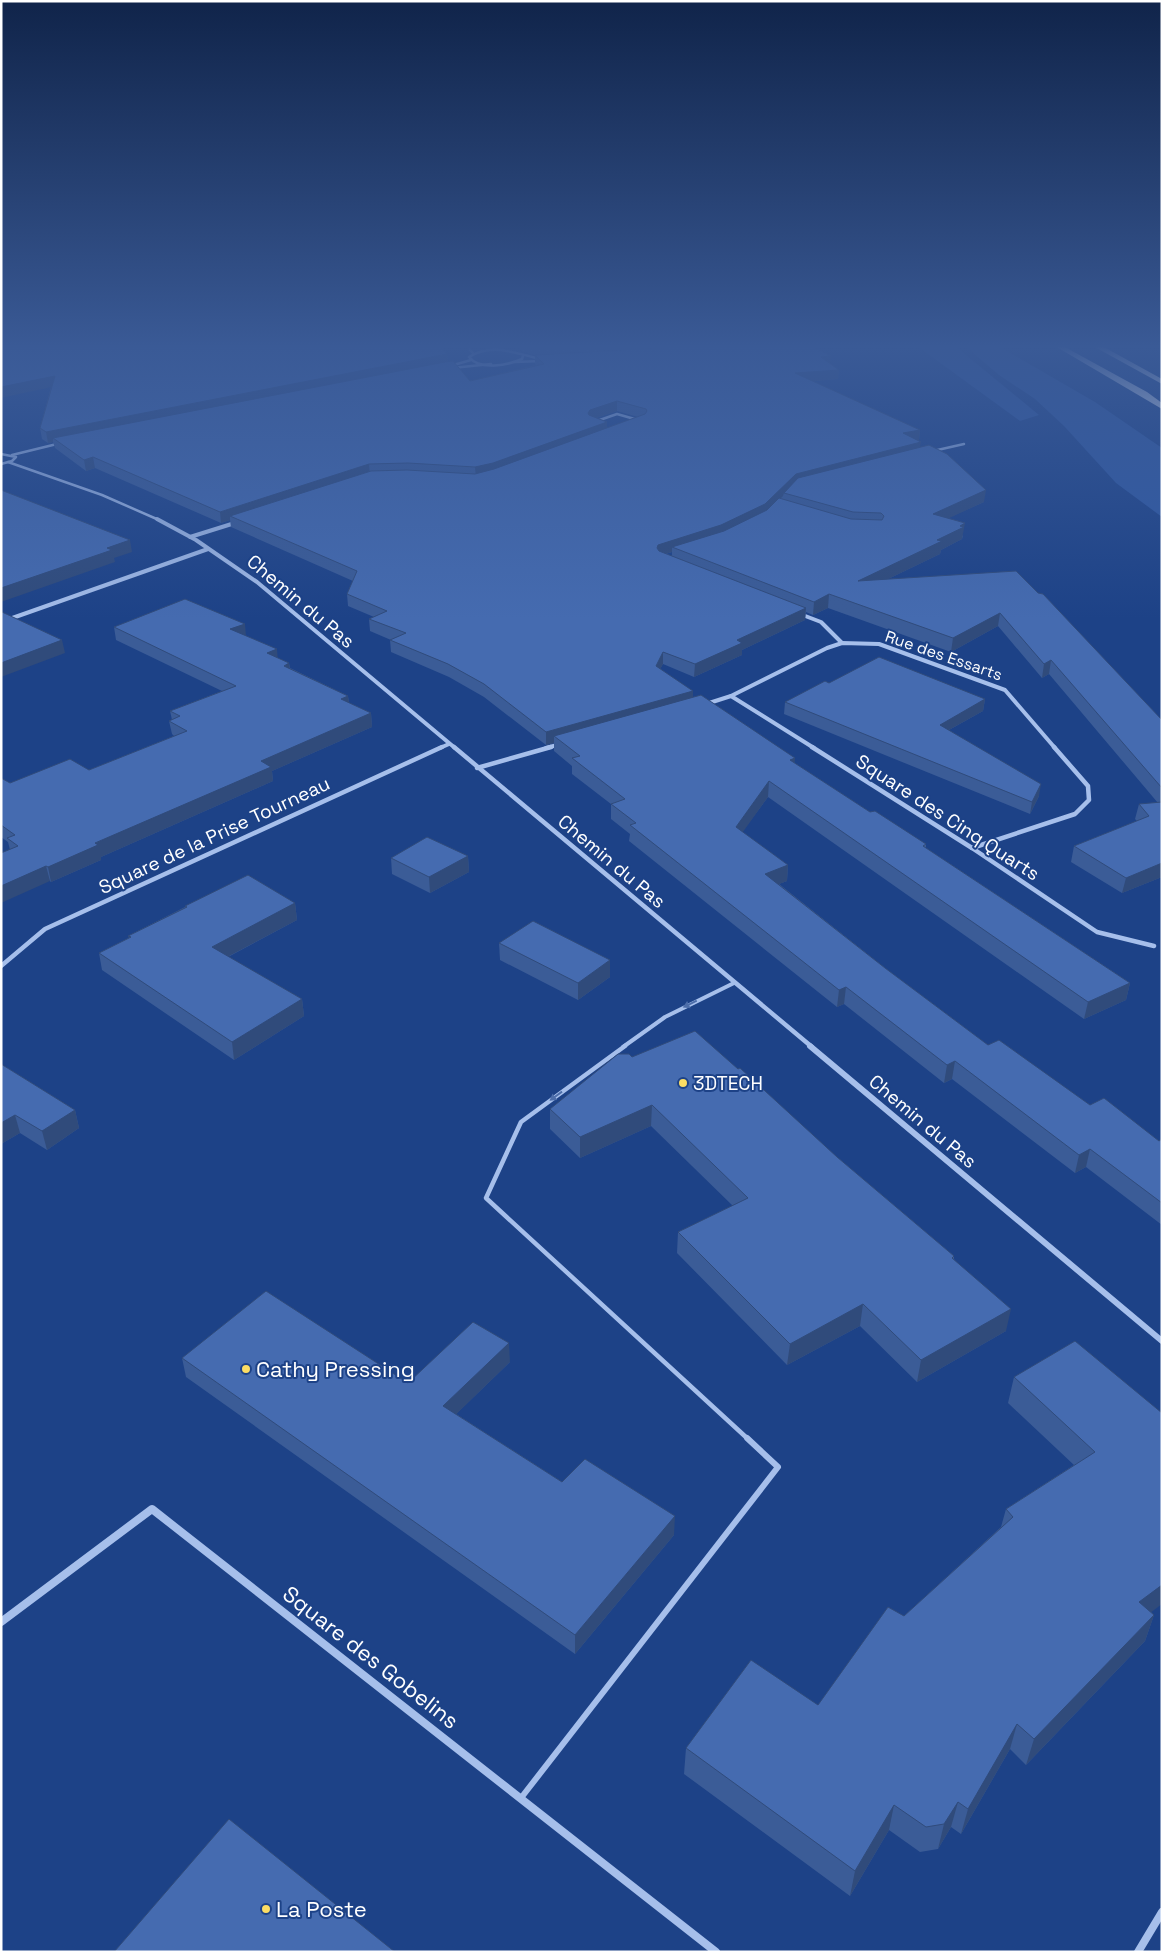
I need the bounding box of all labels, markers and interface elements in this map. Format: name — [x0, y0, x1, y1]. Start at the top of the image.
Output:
street label: Chemin du Pas — [242, 549, 360, 654]
street label: Rue des Essarts — [882, 626, 1005, 685]
street label: Square des Cinq Quarts — [851, 749, 1045, 886]
street label: Square de la Prise Tourneau — [95, 771, 334, 900]
street label: Chemin du Pas — [553, 809, 671, 914]
one-way arrow — [683, 1000, 697, 1008]
street label: Chemin du Pas — [864, 1069, 982, 1174]
place label: 3DTECH — [693, 1071, 763, 1096]
marker: 3DTECH — [677, 1077, 689, 1089]
one-way arrow — [550, 1091, 563, 1102]
place label: Cathy Pressing — [256, 1355, 415, 1383]
marker: Cathy Pressing — [240, 1363, 252, 1375]
street label: Square des Gobelins — [277, 1579, 465, 1735]
place label: La Poste — [276, 1895, 367, 1923]
marker: La Poste — [260, 1903, 272, 1915]

